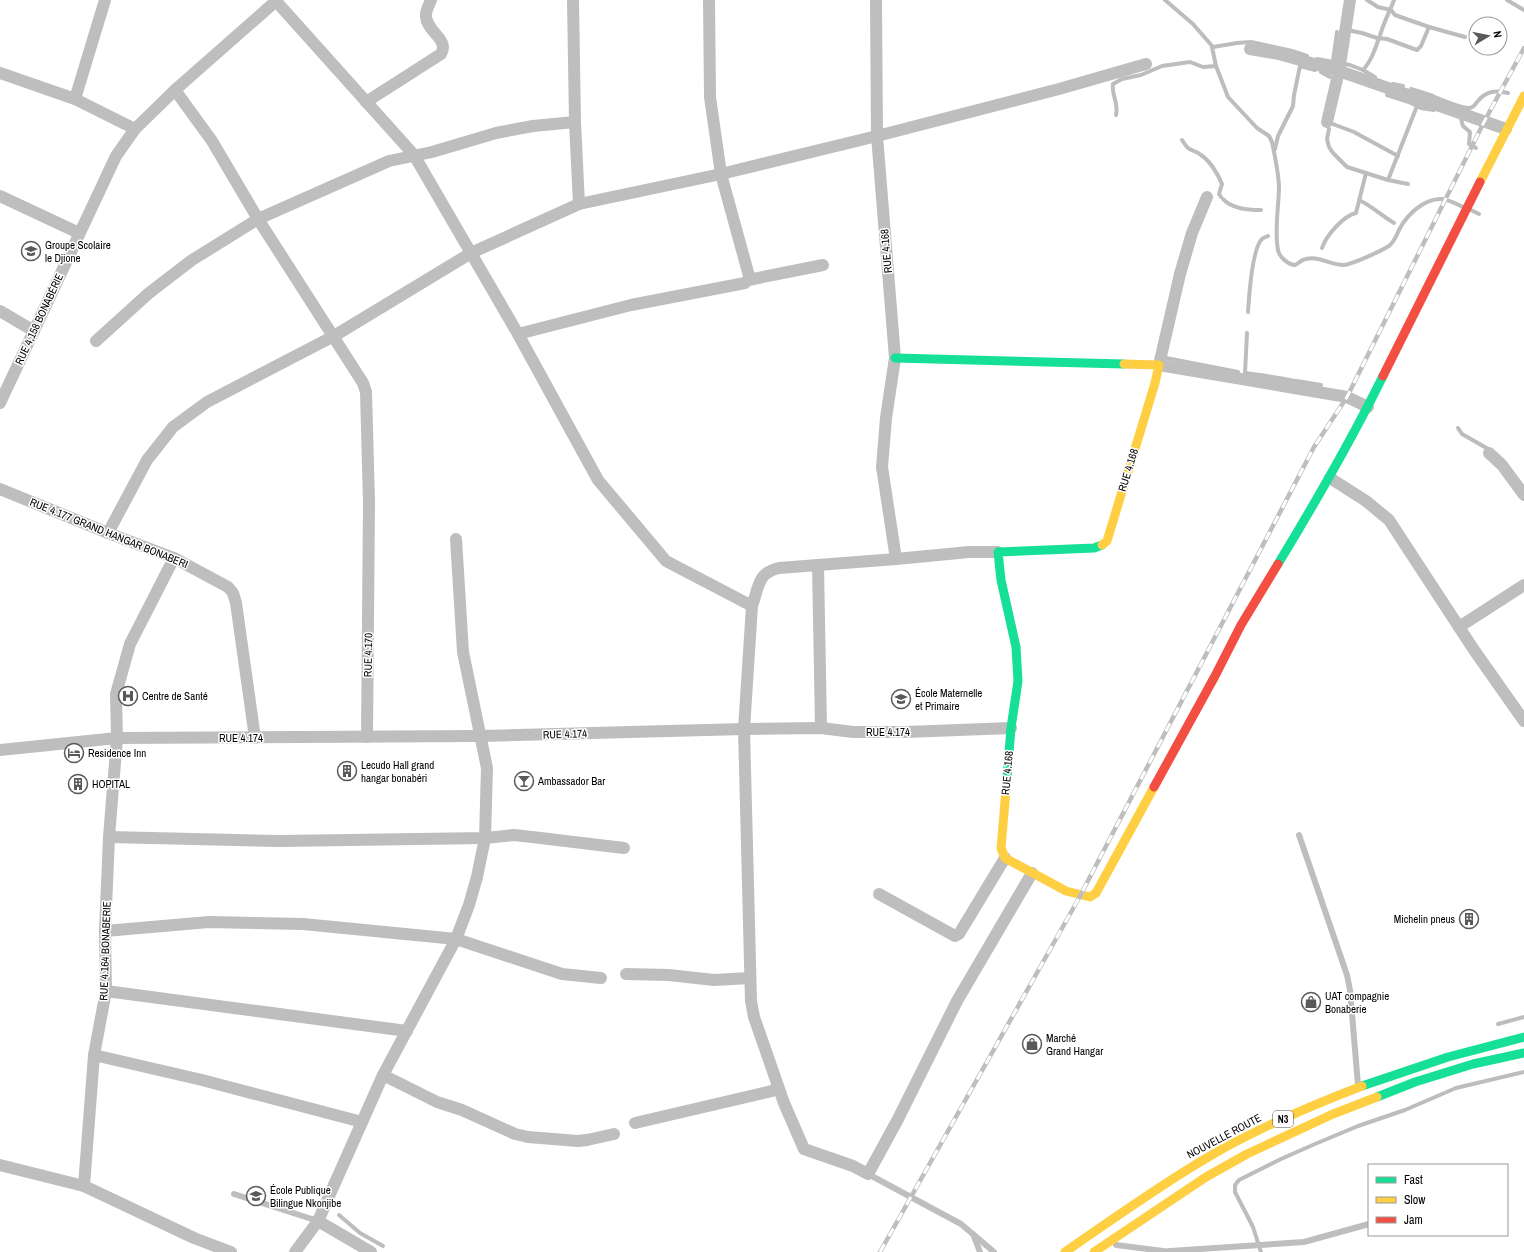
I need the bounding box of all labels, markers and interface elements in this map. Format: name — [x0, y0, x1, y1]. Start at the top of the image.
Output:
north arrow — [1468, 16, 1508, 56]
text: N — [1490, 30, 1505, 39]
street label: RUE 4.168 — [877, 228, 895, 274]
place label: Groupe Scolaire le Djione — [45, 238, 111, 265]
school or university icon: Groupe Scolaire le Djione — [20, 240, 42, 262]
street label: RUE 4,158 BONABÉRIE — [12, 271, 66, 367]
street label: RUE 4.168 — [1115, 447, 1141, 493]
street label: RUE 4.177 GRAND HANGAR BONABERI — [28, 495, 190, 571]
street label: RUE 4.170 — [361, 633, 375, 677]
hospital icon: Centre de Santé — [117, 685, 139, 707]
place label: École Maternelle et Primaire — [915, 686, 982, 713]
school or university icon: École Maternelle et Primaire — [890, 688, 912, 710]
place label: Centre de Santé — [142, 689, 208, 703]
street label: RUE 4.174 — [866, 725, 910, 739]
street label: RUE 4.174 — [543, 726, 587, 742]
street label: RUE 4.174 — [219, 731, 263, 745]
hotel icon: Residence Inn — [63, 742, 85, 764]
place label: Residence Inn — [88, 746, 146, 760]
street label: RUE 4.168 — [998, 750, 1016, 796]
place label: Lecudo Hall grand hangar bonabéri — [361, 758, 434, 785]
building icon: Lecudo Hall grand hangar bonabéri — [336, 760, 358, 782]
bar icon: Ambassador Bar — [513, 770, 535, 792]
building icon: HOPITAL — [67, 773, 89, 795]
place label: Ambassador Bar — [537, 774, 605, 788]
place label: HOPITAL — [92, 777, 130, 791]
street label: RUE 4.164 BONABERIE — [96, 901, 114, 1001]
building icon: Michelin pneus — [1458, 908, 1480, 930]
place label: Michelin pneus — [1394, 912, 1455, 926]
place label: UAT compagnie Bonaberie — [1325, 989, 1389, 1016]
shop icon: UAT compagnie Bonaberie — [1300, 991, 1322, 1013]
place label: Marché Grand Hangar — [1046, 1031, 1103, 1058]
shop icon: Marché Grand Hangar — [1021, 1033, 1043, 1055]
street label: NOUVELLE ROUTE — [1184, 1111, 1264, 1161]
road number: N3 — [1273, 1111, 1293, 1127]
legend — [1368, 1164, 1508, 1236]
text: Fast — [1404, 1172, 1423, 1188]
place label: École Publique Bilingue Nkonjibe — [270, 1183, 341, 1210]
school or university icon: École Publique Bilingue Nkonjibe — [245, 1185, 267, 1207]
text: Slow — [1404, 1192, 1426, 1208]
text: Jam — [1404, 1212, 1423, 1228]

